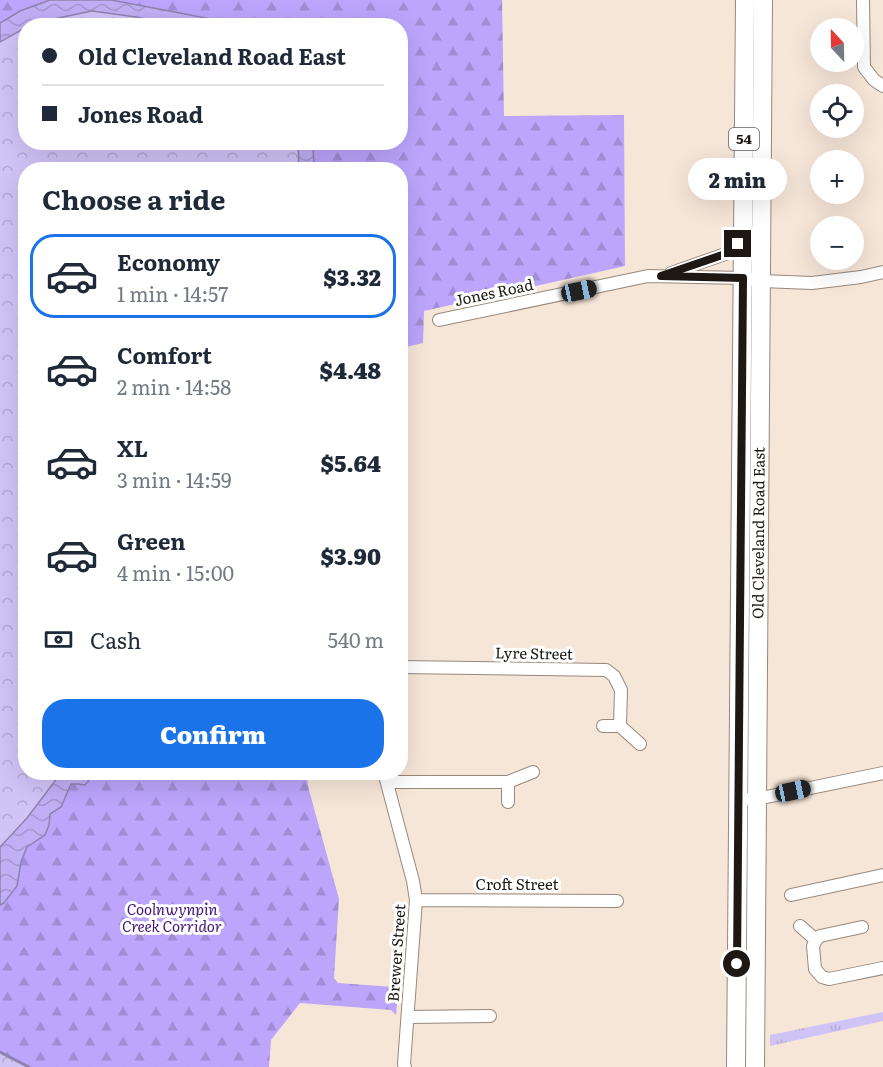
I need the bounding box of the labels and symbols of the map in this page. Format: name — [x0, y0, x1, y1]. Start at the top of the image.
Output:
north arrow — [810, 18, 864, 72]
road number: 54 — [729, 128, 759, 150]
callout: 2 min — [688, 157, 788, 199]
route end — [724, 230, 751, 257]
street label: Jones Road — [452, 272, 535, 311]
car — [560, 278, 598, 304]
street label: Old Cleveland Road East — [745, 447, 770, 619]
street label: Lyre Street — [495, 640, 573, 665]
car — [774, 778, 812, 804]
street label: Croft Street — [475, 872, 559, 895]
park label: Coolnwynpin Creek Corridor — [122, 897, 222, 937]
street label: Brewer Street — [381, 903, 410, 1002]
route start — [723, 950, 750, 977]

